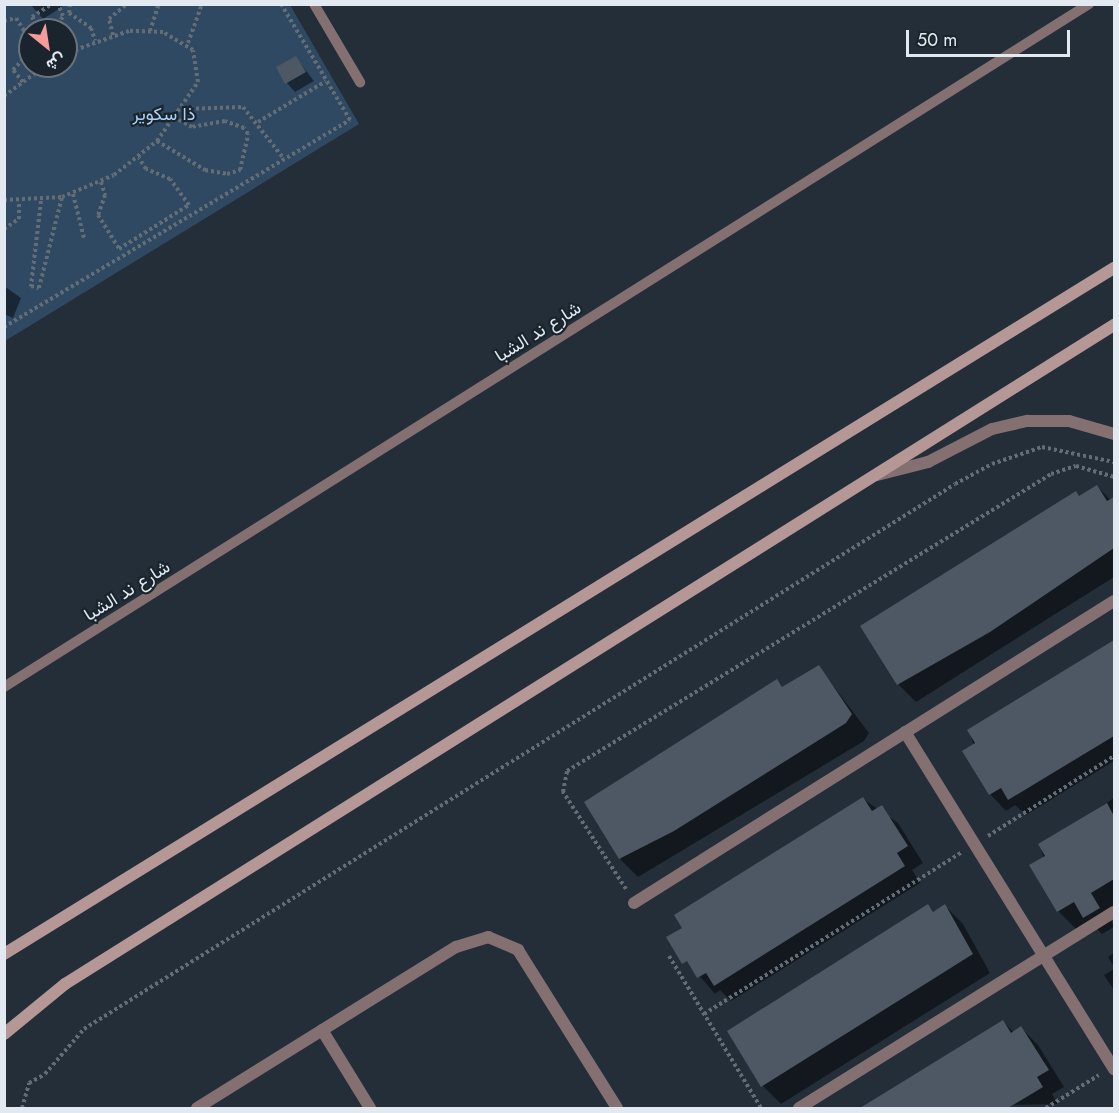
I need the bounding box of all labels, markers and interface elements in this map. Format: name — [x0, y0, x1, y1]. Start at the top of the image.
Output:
north arrow — [18, 18, 78, 78]
scale bar — [909, 18, 1072, 56]
text: 50 m — [917, 27, 957, 53]
text: ش — [42, 48, 70, 77]
park label: ذا سكوير — [133, 103, 195, 125]
street label: شارع ند الشبا — [491, 297, 585, 367]
street label: شارع ند الشبا — [80, 556, 174, 626]

